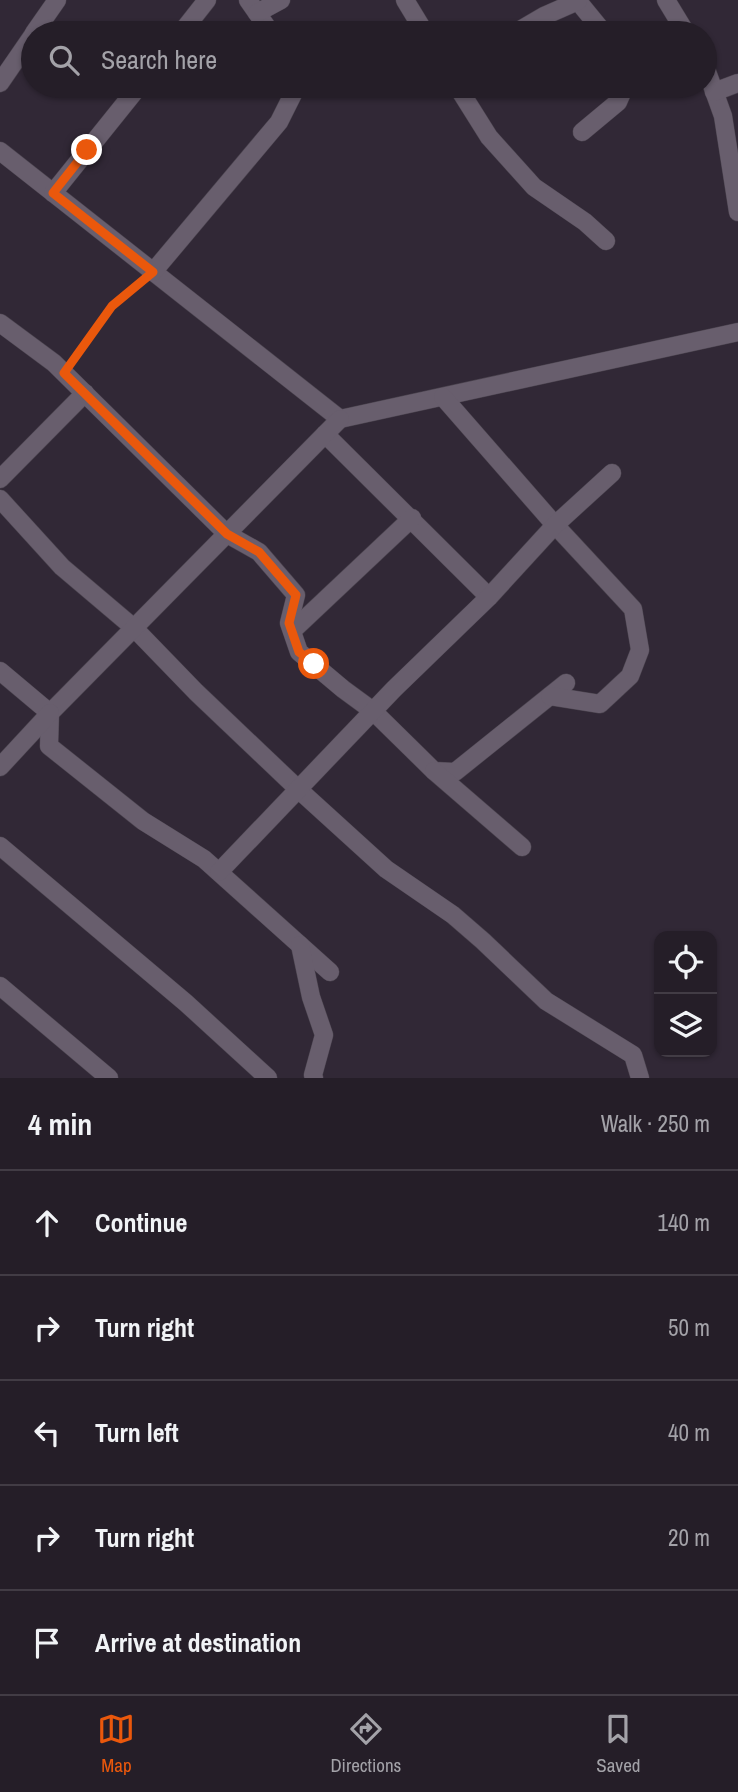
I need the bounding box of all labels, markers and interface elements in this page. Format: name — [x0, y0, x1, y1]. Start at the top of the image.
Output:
search box — [21, 21, 717, 98]
icon: search — [45, 41, 83, 79]
text: Search here — [101, 42, 217, 77]
route end — [71, 134, 102, 165]
route start — [298, 648, 329, 679]
map controls — [654, 931, 717, 1057]
button: locate — [654, 931, 717, 994]
button: layers — [654, 994, 717, 1057]
text: 4 min — [28, 1104, 92, 1144]
text: Walk · 250 m — [601, 1108, 710, 1139]
icon: ahead — [28, 1204, 66, 1242]
text: Continue — [95, 1205, 187, 1240]
text: 140 m — [658, 1207, 710, 1238]
icon: right — [28, 1309, 66, 1347]
text: Turn right — [95, 1310, 194, 1345]
text: 50 m — [668, 1312, 710, 1343]
icon: left — [28, 1414, 66, 1452]
text: Turn left — [95, 1415, 179, 1450]
text: 40 m — [668, 1417, 710, 1448]
icon: right — [28, 1519, 66, 1557]
text: Turn right — [95, 1520, 194, 1555]
text: 20 m — [668, 1522, 710, 1553]
icon: arrive — [28, 1624, 66, 1662]
text: Arrive at destination — [95, 1625, 301, 1660]
tab: Map — [97, 1710, 135, 1778]
tab: Directions — [330, 1710, 401, 1778]
tab: Saved — [596, 1710, 641, 1778]

